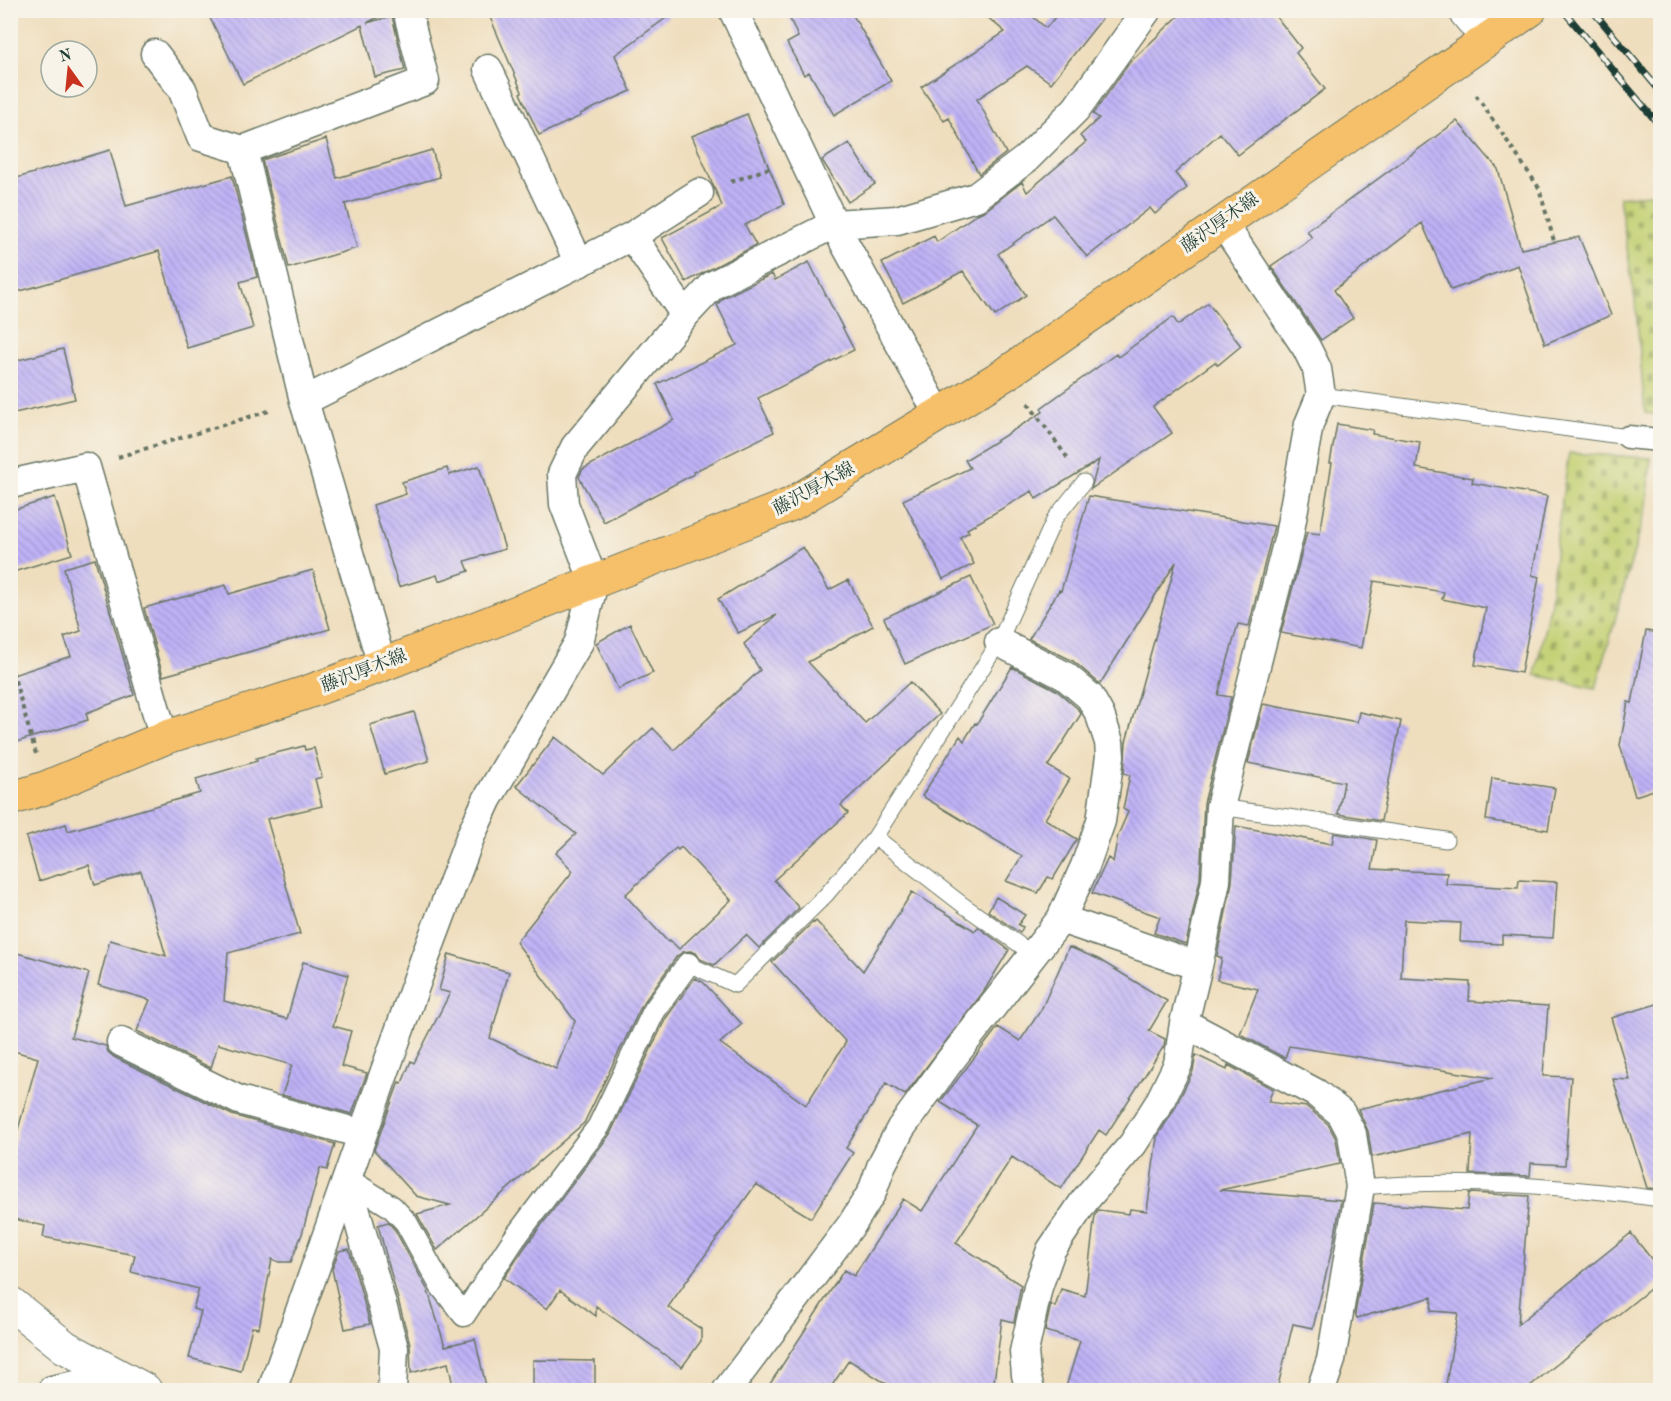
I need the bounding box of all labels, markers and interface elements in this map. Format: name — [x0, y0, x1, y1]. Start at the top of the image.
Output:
north arrow — [39, 39, 99, 99]
text: N — [58, 47, 74, 66]
street label: 藤沢厚木線 — [1177, 188, 1262, 256]
street label: 藤沢厚木線 — [769, 458, 858, 519]
street label: 藤沢厚木線 — [318, 645, 409, 696]

